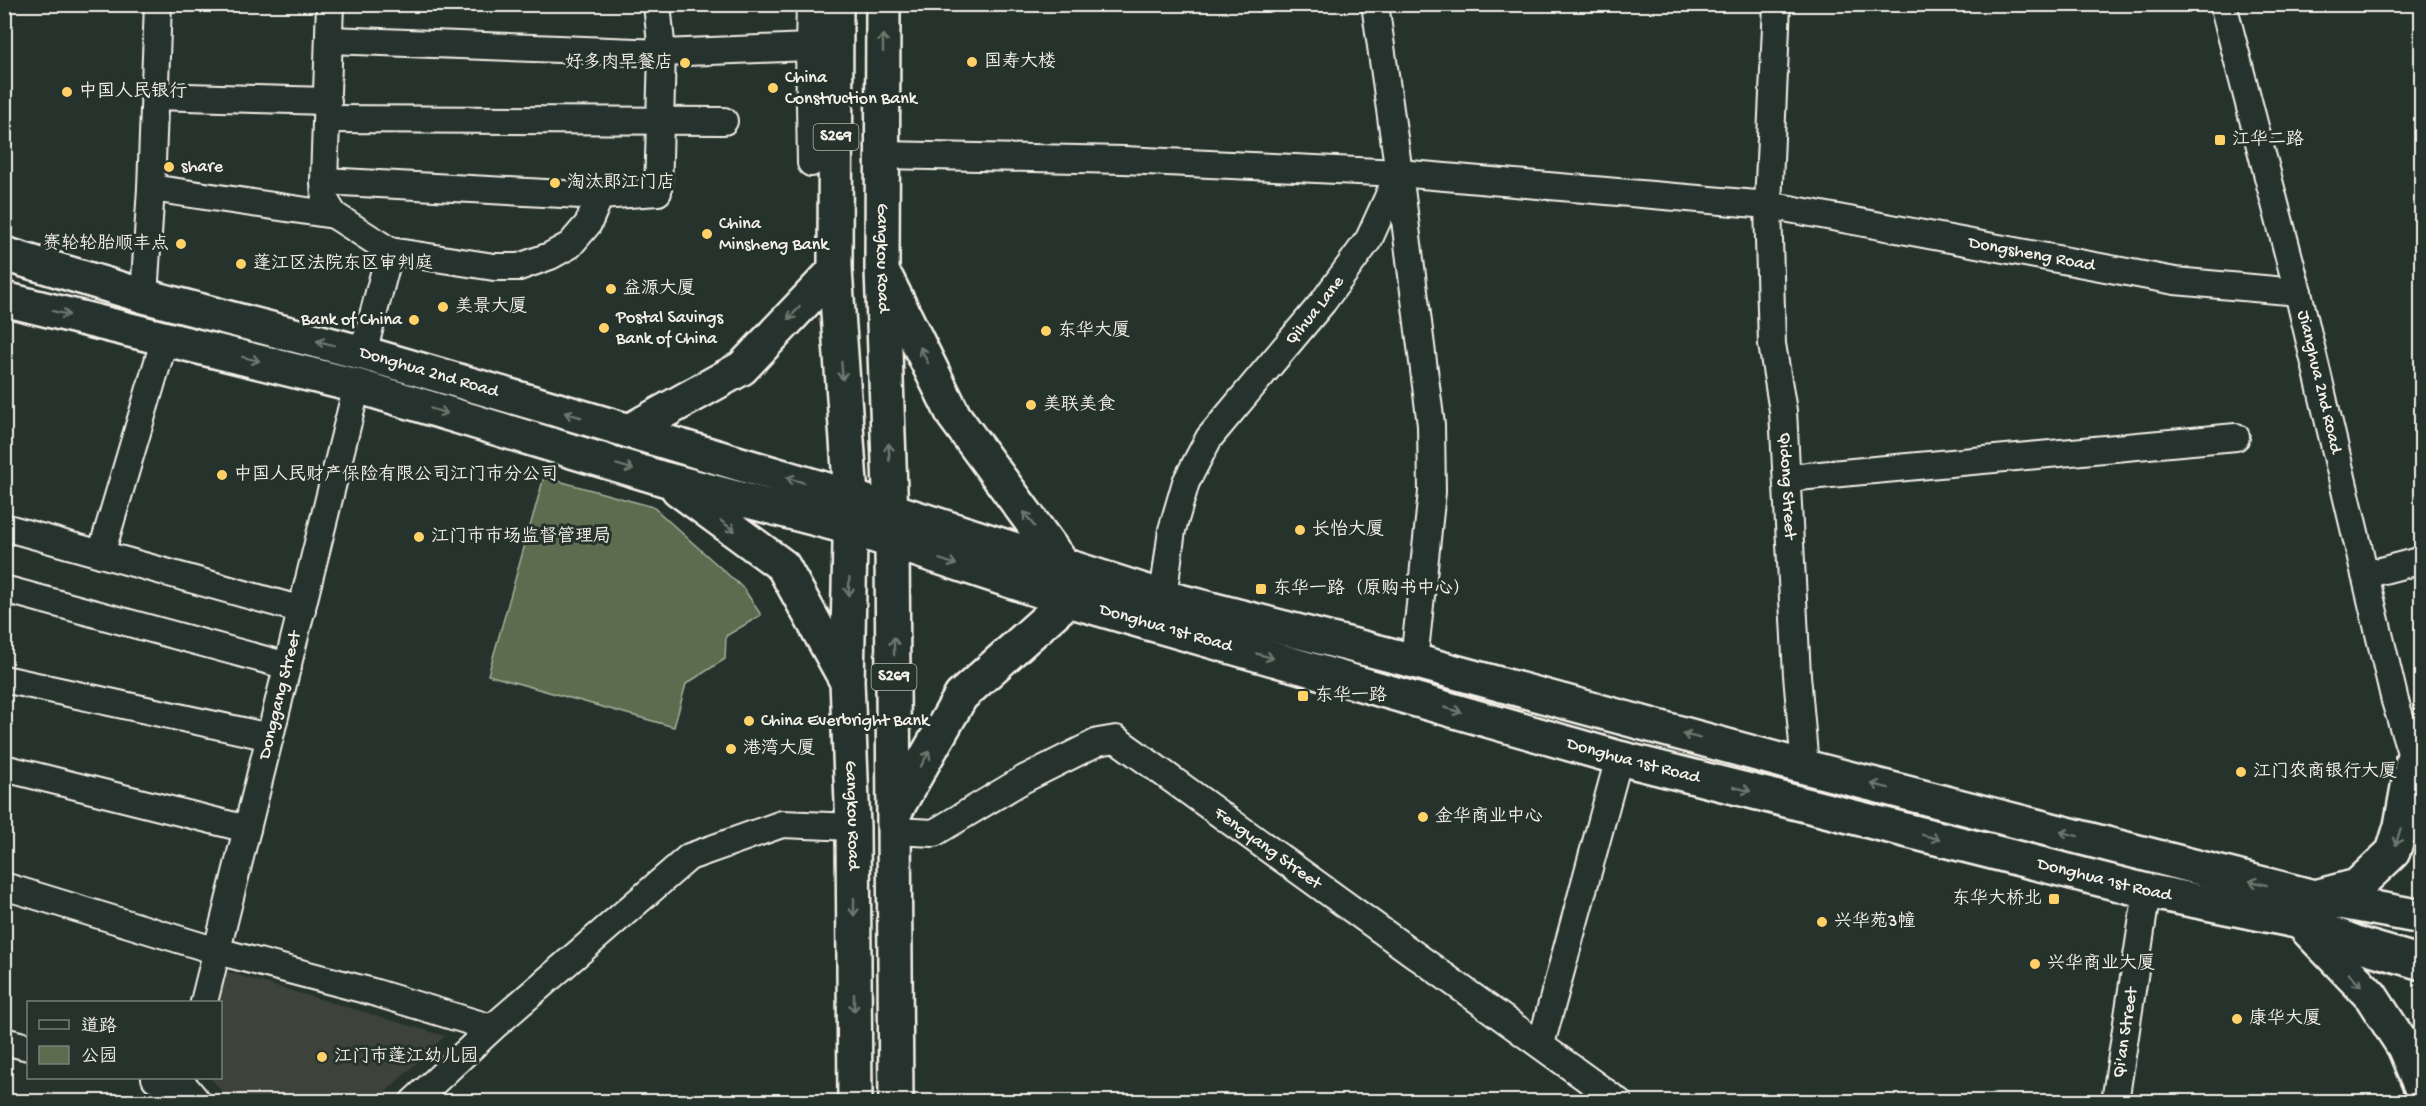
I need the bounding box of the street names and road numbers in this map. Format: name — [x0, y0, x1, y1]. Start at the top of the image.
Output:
road number: S269 — [814, 124, 858, 150]
street label: Gangkou Road — [871, 203, 894, 315]
street label: Dongsheng Road — [1966, 232, 2098, 277]
street label: Qihua Lane — [1281, 271, 1349, 349]
street label: Jianghua 2nd Road — [2292, 308, 2347, 457]
street label: Donghua 2nd Road — [356, 342, 502, 403]
street label: Qidong Street — [1774, 432, 1800, 541]
street label: Donghua 1st Road — [1096, 599, 1236, 657]
street label: Donggang Street — [254, 627, 307, 763]
road number: S269 — [872, 664, 916, 690]
street label: Donghua 1st Road — [1563, 733, 1704, 789]
street label: Gangkou Road — [840, 760, 864, 872]
street label: Fengyang Street — [1209, 802, 1327, 895]
street label: Donghua 1st Road — [2034, 853, 2175, 906]
street label: Qi'an Street — [2108, 984, 2143, 1080]

